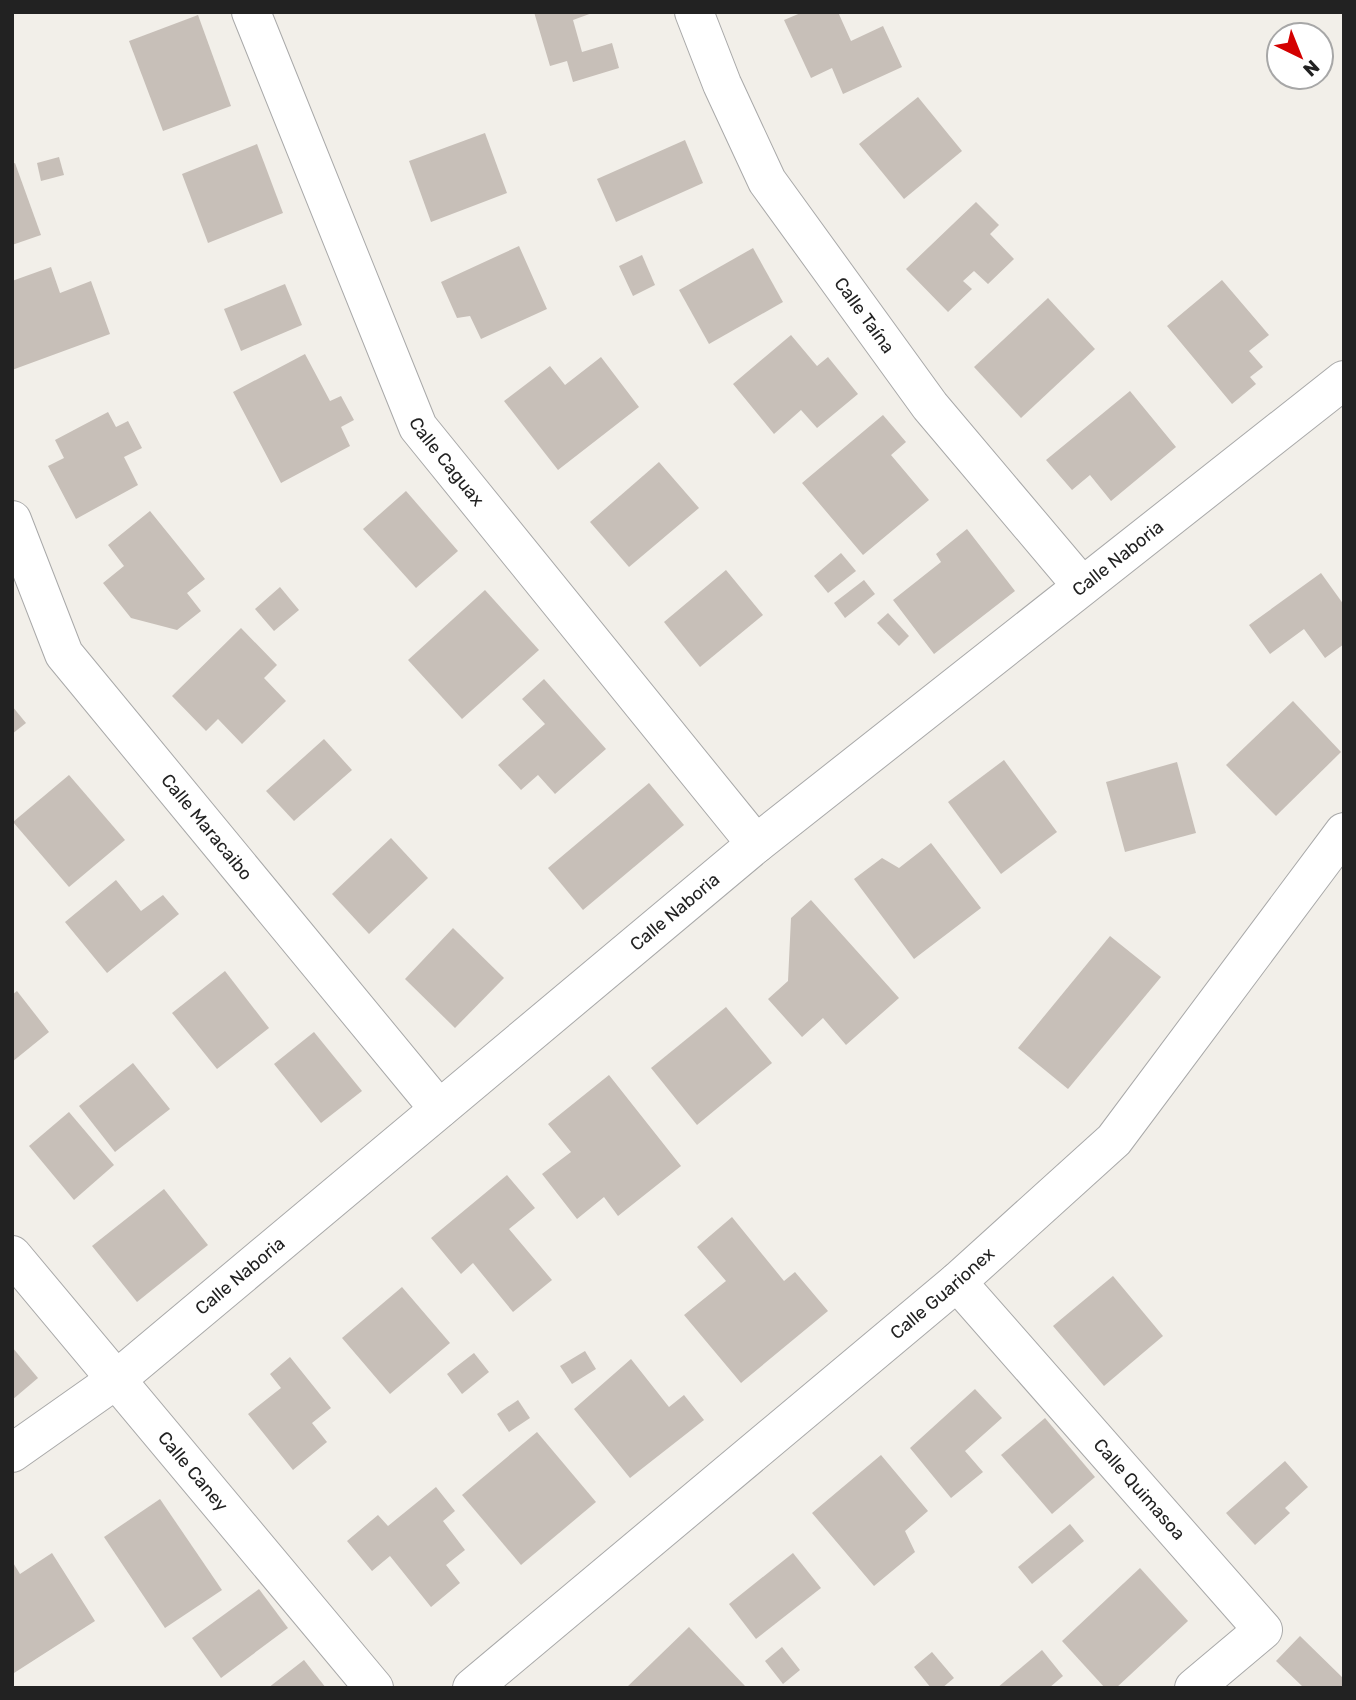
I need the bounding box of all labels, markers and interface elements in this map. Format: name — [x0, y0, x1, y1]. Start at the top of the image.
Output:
north arrow — [1265, 21, 1335, 91]
text: N — [1298, 55, 1324, 81]
street label: Calle Taína — [829, 273, 899, 358]
street label: Calle Caguax — [404, 414, 489, 511]
street label: Calle Naboria — [1068, 516, 1168, 601]
street label: Calle Maracaibo — [156, 769, 257, 885]
street label: Calle Naboria — [626, 868, 724, 956]
street label: Calle Naboria — [191, 1232, 289, 1320]
street label: Calle Guarionex — [886, 1242, 999, 1344]
street label: Calle Caney — [153, 1427, 233, 1516]
street label: Calle Quimasoa — [1089, 1434, 1190, 1545]

